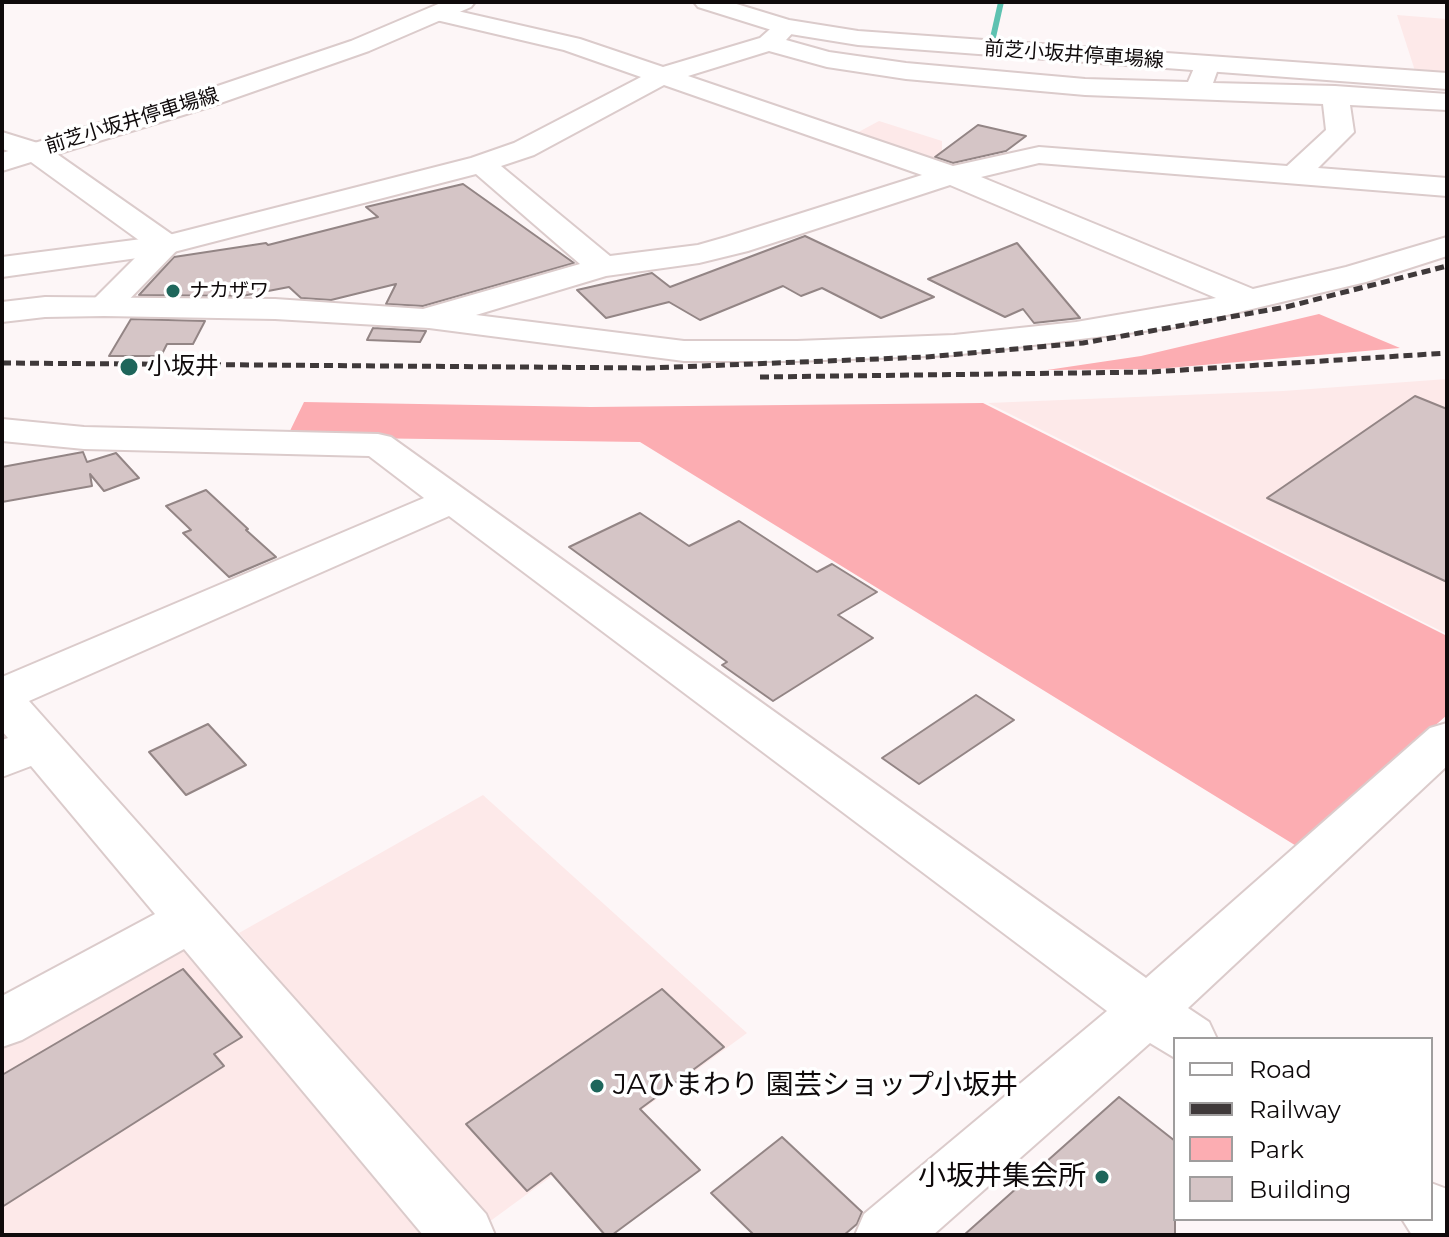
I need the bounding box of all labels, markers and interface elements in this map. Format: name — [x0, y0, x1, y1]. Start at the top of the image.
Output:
street label: 前芝小坂井停車場線 — [983, 37, 1165, 73]
street label: 前芝小坂井停車場線 — [42, 83, 222, 159]
place label: ナカザワ — [189, 279, 269, 303]
marker: ナカザワ — [164, 282, 182, 300]
place label: 小坂井 — [147, 353, 219, 381]
marker: 小坂井 — [118, 356, 140, 378]
legend — [1173, 1037, 1433, 1221]
text: Road — [1249, 1055, 1312, 1084]
place label: JAひまわり 園芸ショップ小坂井 — [613, 1069, 1018, 1103]
marker: JAひまわり 園芸ショップ小坂井 — [588, 1077, 606, 1095]
text: Railway — [1249, 1095, 1341, 1124]
text: Park — [1249, 1135, 1304, 1164]
place label: 小坂井集会所 — [918, 1160, 1086, 1194]
marker: 小坂井集会所 — [1093, 1168, 1111, 1186]
text: Building — [1249, 1175, 1352, 1204]

